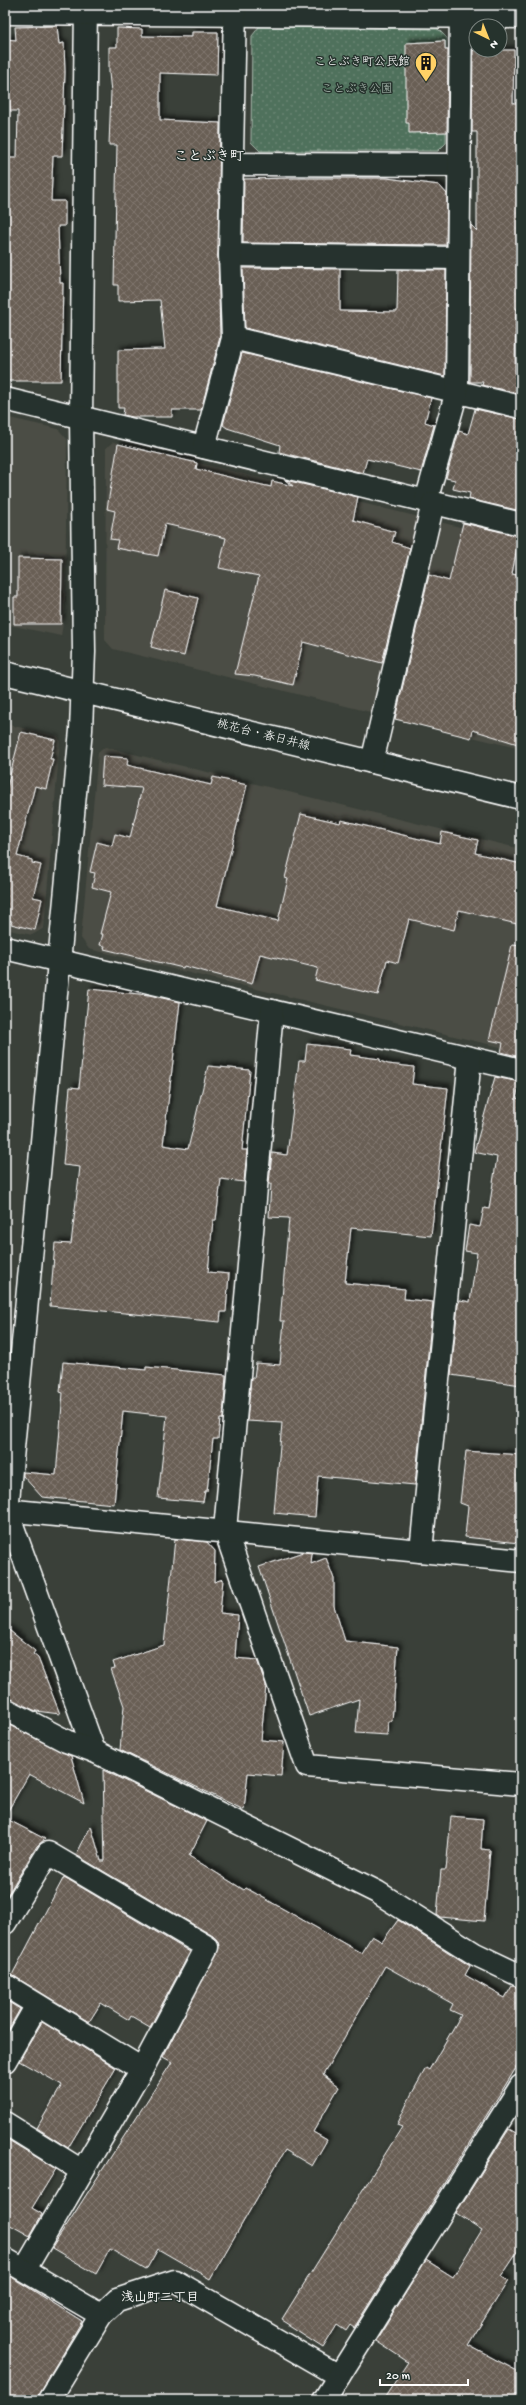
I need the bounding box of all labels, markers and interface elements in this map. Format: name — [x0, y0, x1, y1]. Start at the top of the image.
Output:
north arrow — [468, 18, 508, 58]
text: N — [487, 37, 500, 51]
building icon: ことぶき町公民館 — [413, 50, 439, 83]
place label: ことぶき町公民館 — [314, 55, 410, 70]
park label: ことぶき公園 — [321, 82, 393, 97]
district label: ことぶき町 — [174, 149, 244, 166]
street label: 桃花台・春日井線 — [215, 717, 312, 754]
district label: 浅山町二丁目 — [121, 2290, 199, 2306]
scale bar — [380, 2361, 468, 2387]
text: 20 m — [386, 2370, 411, 2384]

